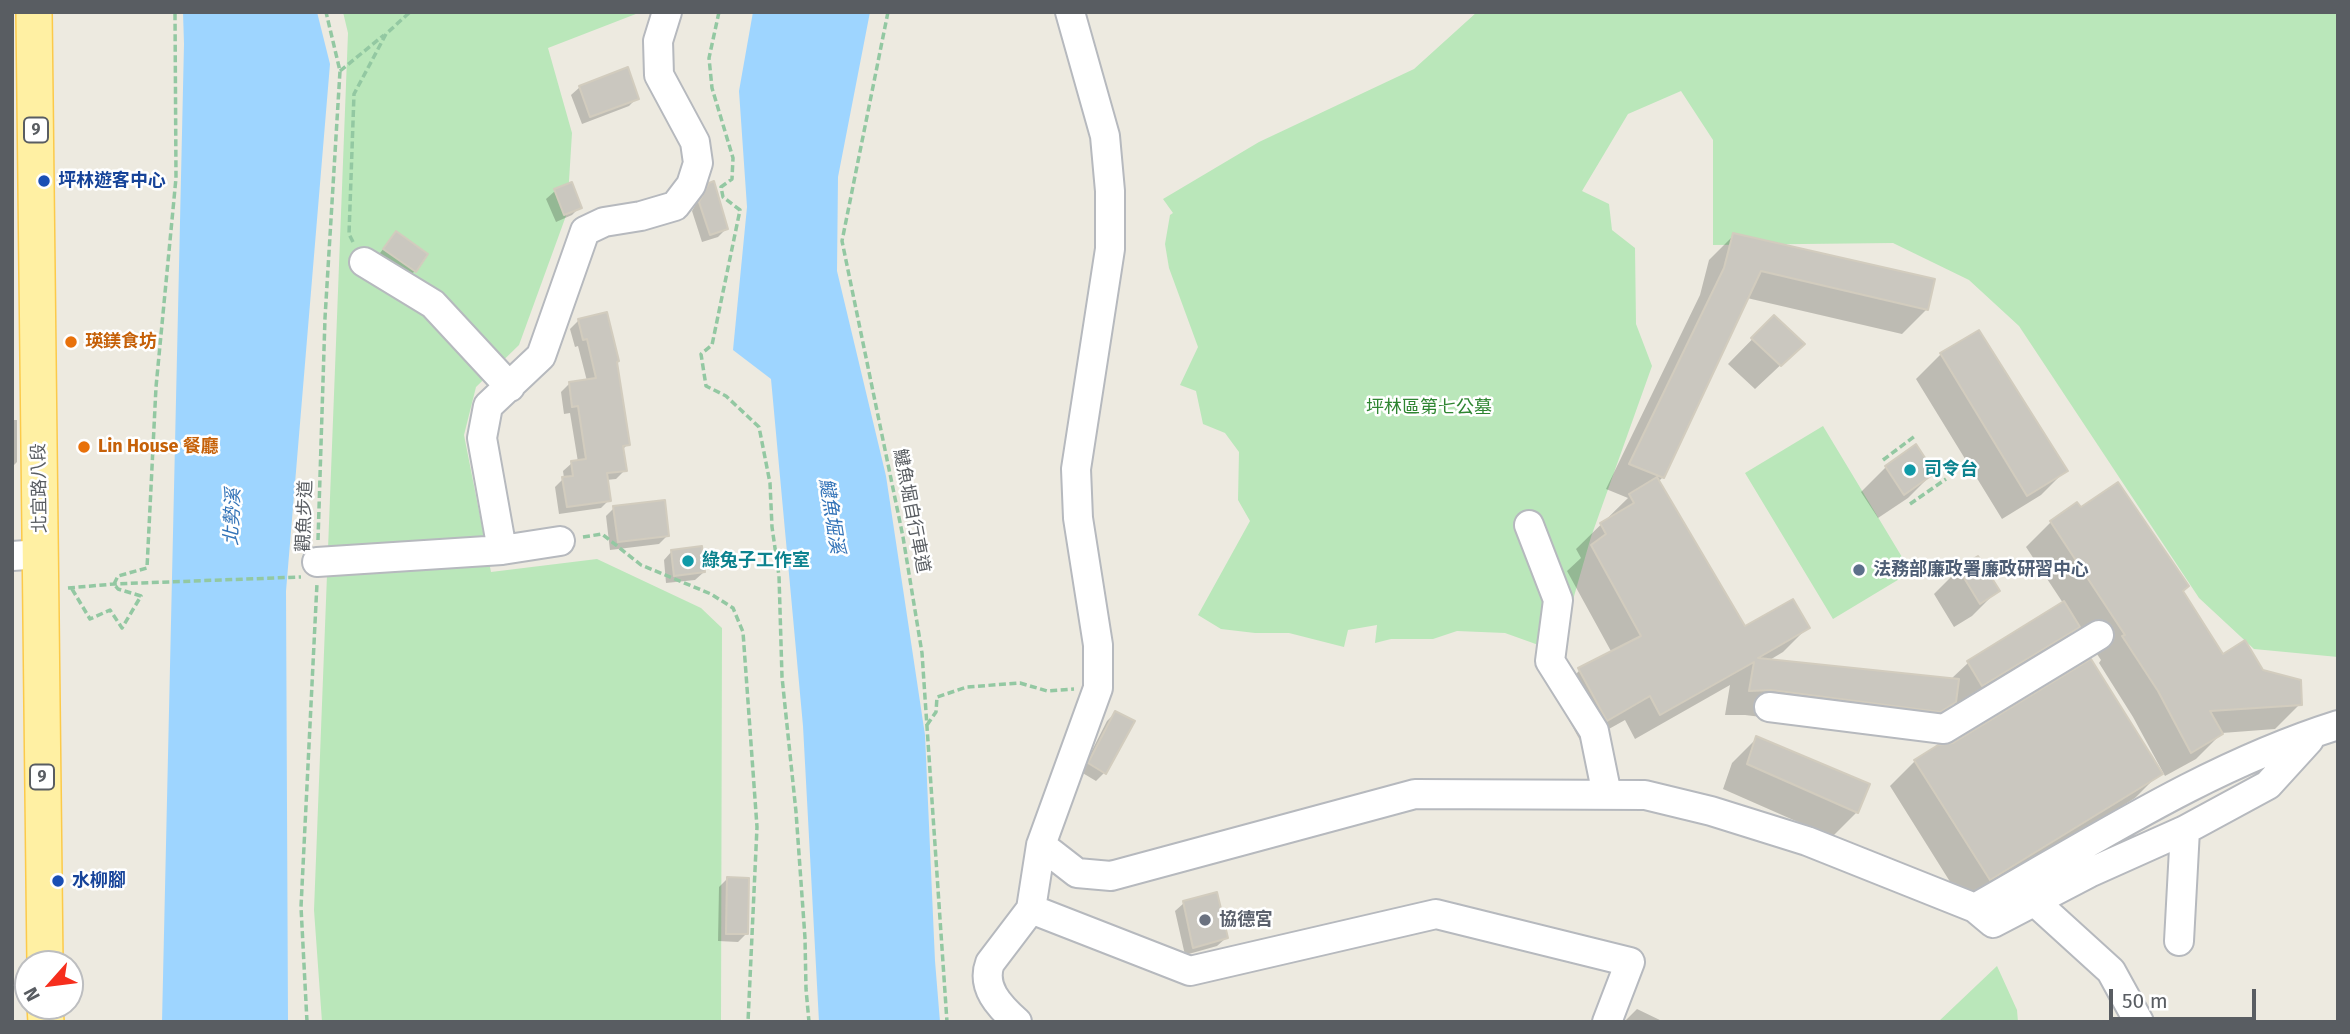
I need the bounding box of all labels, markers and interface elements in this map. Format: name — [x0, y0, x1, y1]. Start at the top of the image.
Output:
road number: 9 — [24, 118, 48, 142]
place label: 坪林遊客中心 — [58, 170, 166, 192]
marker: 坪林遊客中心 — [36, 173, 52, 189]
place label: 瑛鎂食坊 — [85, 331, 157, 353]
marker: 瑛鎂食坊 — [63, 334, 79, 350]
park label: 坪林區第七公墓 — [1366, 397, 1492, 419]
place label: Lin House 餐廳 — [98, 436, 219, 458]
marker: Lin House 餐廳 — [76, 439, 92, 455]
street label: 北宜路八段 — [28, 443, 52, 533]
street label: 𩻸魚堀自行車道 — [888, 447, 934, 575]
place label: 司令台 — [1924, 459, 1978, 481]
marker: 司令台 — [1902, 462, 1918, 478]
water label: 𩻸魚堀溪 — [814, 477, 848, 555]
street label: 觀魚步道 — [293, 480, 317, 552]
water label: 北勢溪 — [221, 488, 245, 546]
place label: 綠兔子工作室 — [702, 550, 810, 572]
marker: 綠兔子工作室 — [680, 553, 696, 569]
place label: 法務部廉政署廉政研習中心 — [1873, 559, 2089, 581]
marker: 法務部廉政署廉政研習中心 — [1851, 562, 1867, 578]
road number: 9 — [30, 764, 54, 790]
place label: 水柳腳 — [72, 870, 126, 892]
marker: 水柳腳 — [50, 873, 66, 889]
place label: 協德宮 — [1219, 909, 1273, 931]
marker: 協德宮 — [1197, 912, 1213, 928]
north arrow — [14, 950, 84, 1020]
scale bar — [2112, 974, 2259, 1018]
text: N — [19, 983, 45, 1005]
text: 50 m — [2122, 988, 2168, 1014]

